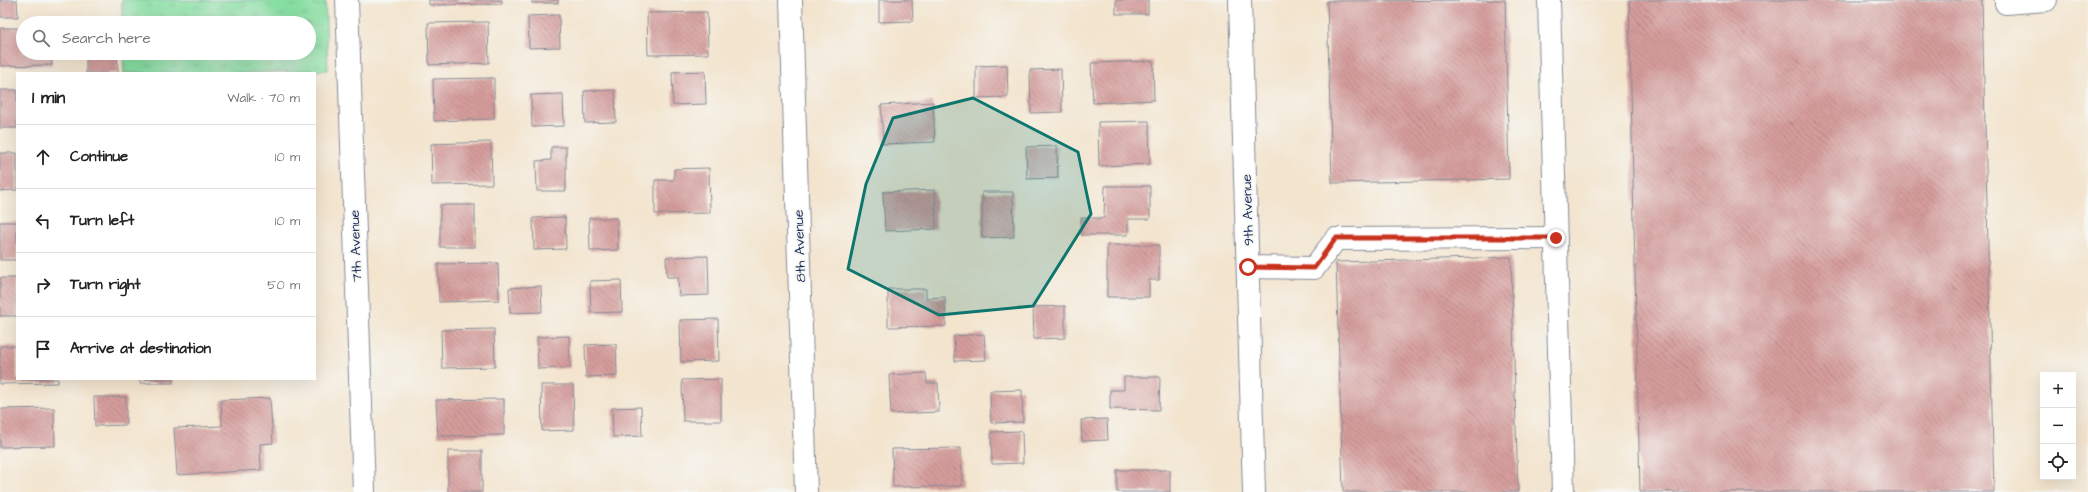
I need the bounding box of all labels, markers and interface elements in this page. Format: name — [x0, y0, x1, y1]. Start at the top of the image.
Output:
search box — [16, 16, 316, 60]
icon: search — [30, 27, 52, 49]
text: Search here — [62, 28, 151, 49]
text: 1 min — [32, 86, 65, 110]
text: Walk · 70 m — [227, 89, 300, 107]
icon: ahead — [32, 146, 54, 168]
text: Continue — [70, 146, 128, 167]
text: 10 m — [275, 148, 300, 166]
street label: 9th Avenue — [1237, 173, 1259, 246]
street label: 7th Avenue — [345, 209, 367, 282]
street label: 8th Avenue — [789, 209, 811, 283]
icon: left — [32, 210, 54, 232]
text: Turn left — [70, 210, 134, 231]
text: 10 m — [275, 212, 300, 230]
route end — [1547, 229, 1565, 247]
route start — [1239, 258, 1257, 276]
icon: right — [32, 274, 54, 296]
text: Turn right — [70, 274, 141, 295]
text: 50 m — [267, 276, 300, 294]
icon: arrive — [32, 338, 54, 360]
text: Arrive at destination — [70, 338, 211, 359]
map controls — [2040, 372, 2076, 480]
button: + — [2040, 372, 2076, 408]
button: − — [2040, 408, 2076, 444]
button: locate — [2040, 444, 2076, 480]

